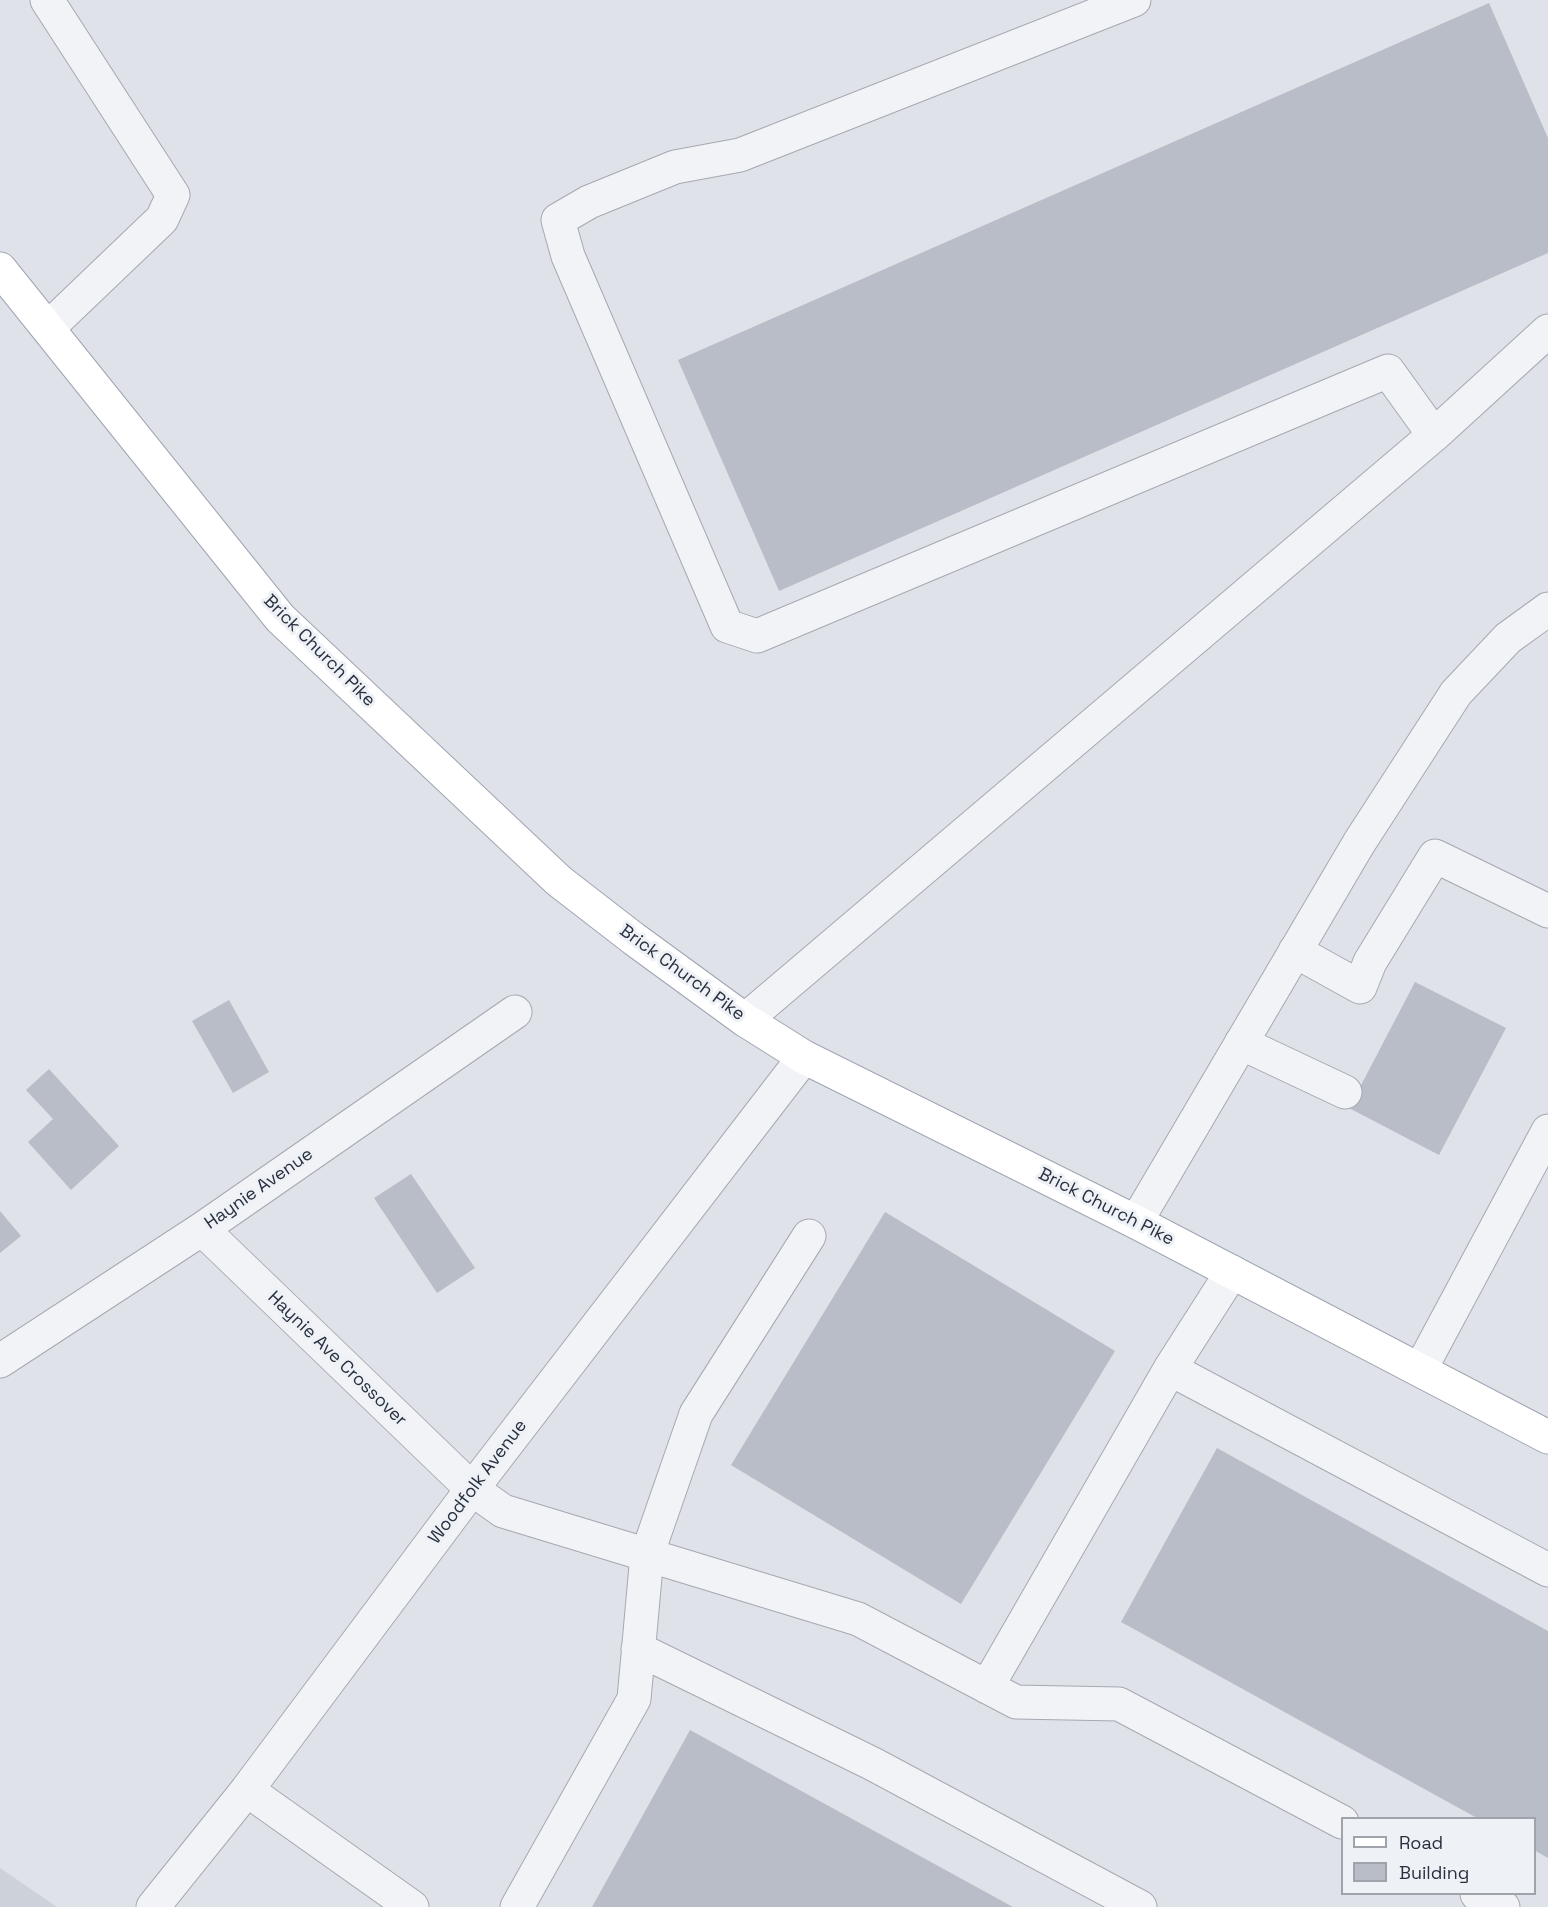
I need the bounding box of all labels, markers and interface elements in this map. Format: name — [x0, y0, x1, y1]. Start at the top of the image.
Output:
street label: Brick Church Pike — [258, 590, 380, 712]
street label: Brick Church Pike — [615, 920, 749, 1026]
street label: Haynie Avenue — [201, 1144, 317, 1234]
street label: Brick Church Pike — [1034, 1163, 1178, 1251]
street label: Haynie Ave Crossover — [263, 1287, 411, 1431]
street label: Woodfolk Avenue — [424, 1415, 532, 1549]
legend — [1341, 1817, 1536, 1895]
text: Road — [1399, 1831, 1443, 1854]
text: Building — [1399, 1861, 1469, 1884]

